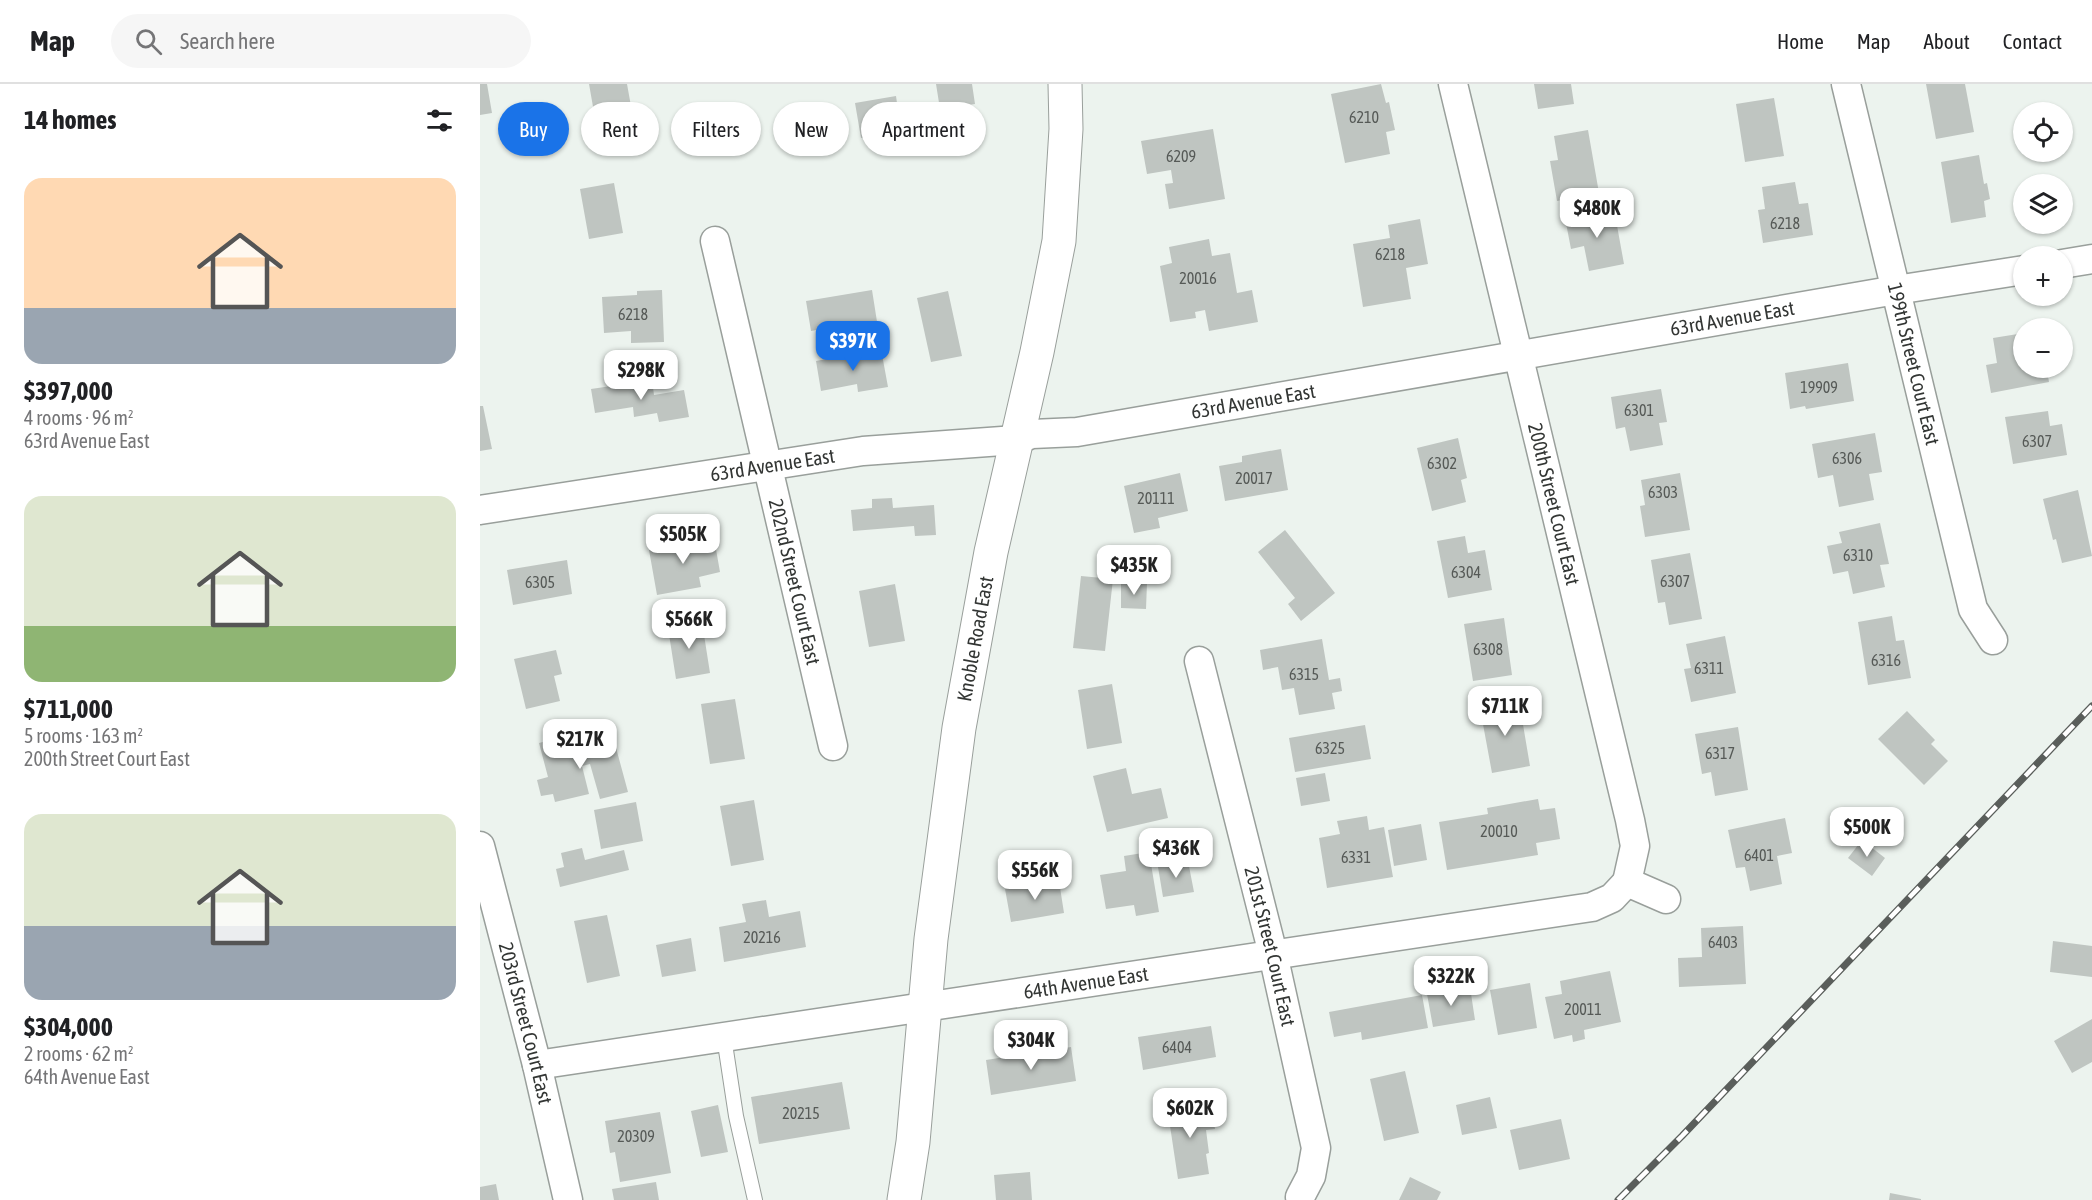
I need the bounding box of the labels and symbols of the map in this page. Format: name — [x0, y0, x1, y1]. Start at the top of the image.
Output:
house number: 6210 — [1349, 108, 1379, 126]
house number: 6209 — [1166, 147, 1196, 165]
pin: $480K — [1555, 188, 1639, 239]
house number: 6218 — [1770, 214, 1800, 232]
house number: 6218 — [1375, 245, 1405, 263]
house number: 20016 — [1179, 269, 1217, 287]
street label: 199th Street Court East — [1883, 280, 1945, 447]
street label: 63rd Avenue East — [1668, 296, 1796, 340]
house number: 6218 — [618, 305, 648, 323]
pin: $397K — [811, 321, 895, 372]
pin: $298K — [599, 350, 683, 401]
house number: 19909 — [1800, 378, 1838, 396]
street label: 63rd Avenue East — [1189, 379, 1317, 423]
house number: 6301 — [1624, 401, 1654, 419]
street label: 200th Street Court East — [1524, 420, 1585, 588]
house number: 6307 — [2022, 432, 2052, 450]
street label: 63rd Avenue East — [709, 443, 837, 485]
house number: 6306 — [1832, 449, 1862, 467]
house number: 6302 — [1427, 454, 1457, 472]
house number: 20017 — [1235, 469, 1273, 487]
house number: 6303 — [1648, 483, 1678, 501]
house number: 20111 — [1137, 489, 1175, 507]
street label: 202nd Street Court East — [765, 496, 826, 667]
pin: $505K — [641, 514, 725, 565]
pin: $435K — [1092, 545, 1176, 596]
house number: 6310 — [1843, 546, 1873, 564]
house number: 6304 — [1451, 563, 1481, 581]
house number: 6307 — [1660, 572, 1690, 590]
house number: 6305 — [525, 573, 555, 591]
street label: Knoble Road East — [952, 574, 997, 703]
pin: $566K — [647, 599, 731, 650]
house number: 6308 — [1473, 640, 1503, 658]
house number: 6316 — [1871, 651, 1901, 669]
house number: 6311 — [1694, 659, 1724, 677]
house number: 6315 — [1289, 665, 1319, 683]
pin: $711K — [1463, 686, 1547, 737]
pin: $217K — [538, 719, 622, 770]
house number: 6325 — [1315, 739, 1345, 757]
house number: 6317 — [1705, 744, 1735, 762]
pin: $500K — [1825, 807, 1909, 858]
house number: 20010 — [1480, 822, 1518, 840]
pin: $436K — [1134, 828, 1218, 879]
house number: 6401 — [1744, 846, 1774, 864]
house number: 6331 — [1341, 848, 1371, 866]
pin: $556K — [993, 850, 1077, 901]
street label: 201st Street Court East — [1240, 864, 1301, 1028]
house number: 20216 — [743, 928, 781, 946]
house number: 6403 — [1708, 933, 1738, 951]
street label: 203rd Street Court East — [495, 940, 558, 1106]
pin: $322K — [1409, 956, 1493, 1007]
street label: 64th Avenue East — [1022, 962, 1150, 1003]
house number: 20011 — [1564, 1000, 1602, 1018]
pin: $304K — [989, 1020, 1073, 1071]
house number: 6404 — [1162, 1038, 1192, 1056]
pin: $602K — [1148, 1088, 1232, 1139]
house number: 20215 — [782, 1104, 820, 1122]
house number: 20309 — [617, 1127, 655, 1145]

